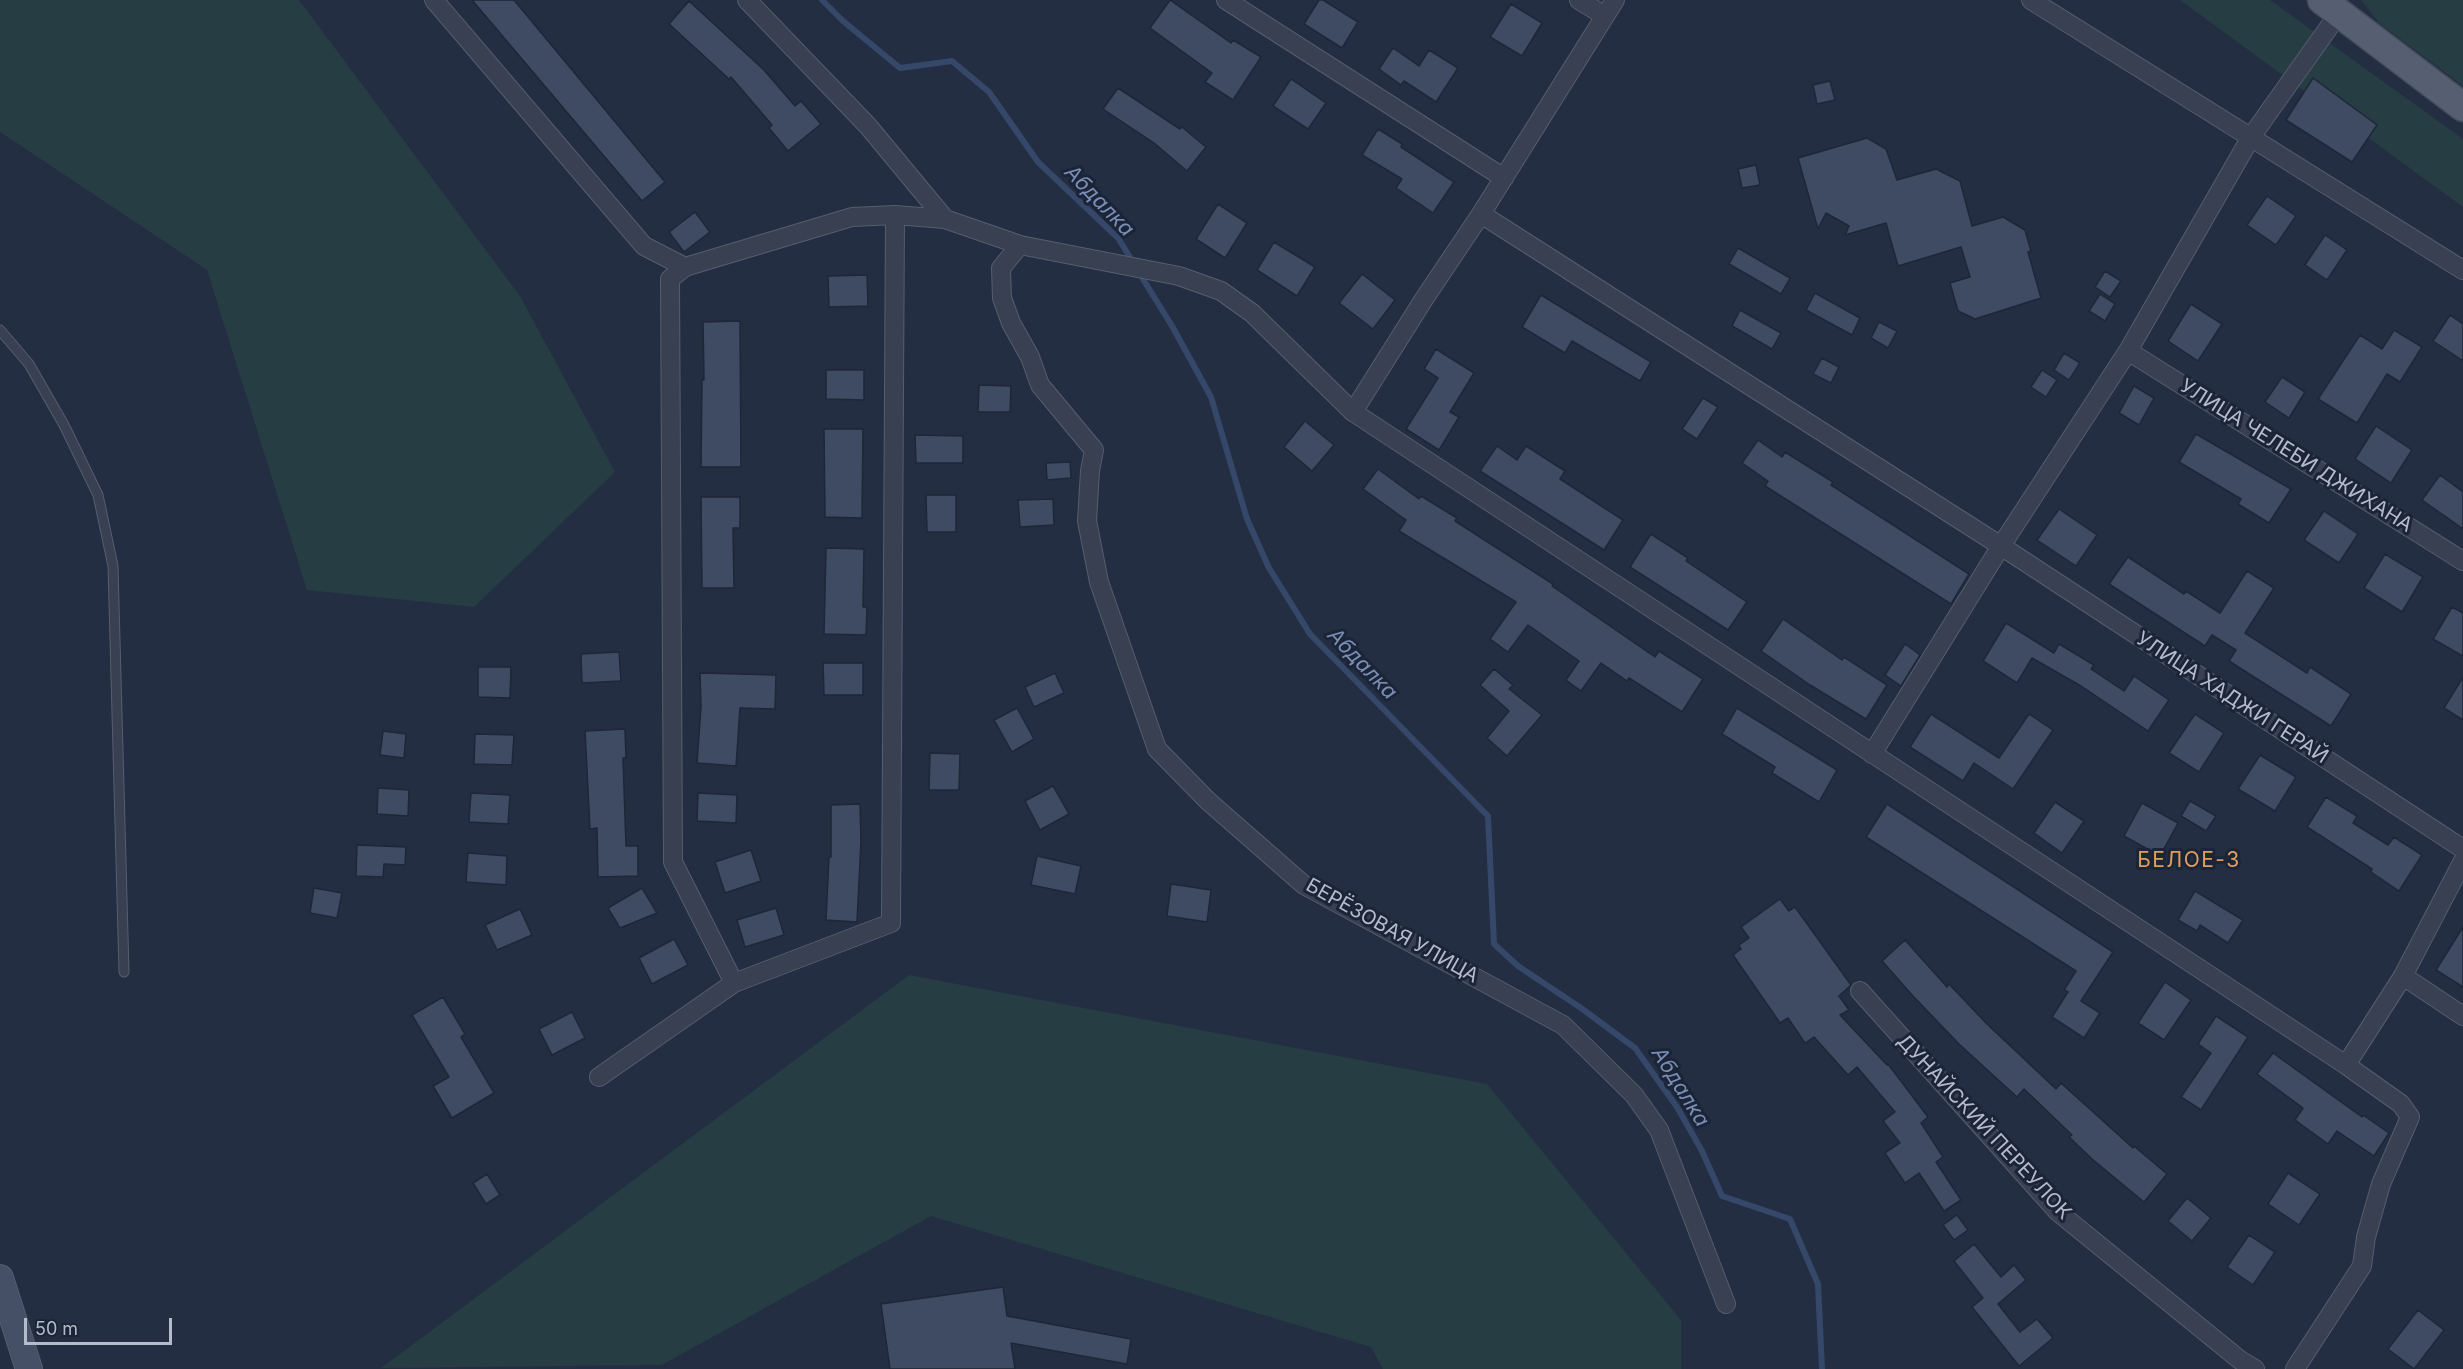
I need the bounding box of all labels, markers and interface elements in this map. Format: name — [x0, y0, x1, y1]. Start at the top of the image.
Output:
water label: Абдалка — [1059, 160, 1139, 242]
street label: УЛИЦА ЧЕЛЕБИ ДЖИХАНА — [2175, 374, 2417, 538]
water label: Абдалка — [1322, 623, 1402, 705]
street label: УЛИЦА ХАДЖИ ГЕРАЙ — [2132, 627, 2332, 769]
district label: БЕЛОЕ-3 — [2137, 848, 2241, 874]
street label: БЕРЁЗОВАЯ УЛИЦА — [1302, 874, 1482, 988]
street label: ДУНАЙСКИЙ ПЕРЕУЛОК — [1892, 1029, 2076, 1225]
water label: Абдалка — [1646, 1042, 1714, 1132]
scale bar — [27, 1306, 176, 1344]
text: 50 m — [35, 1318, 78, 1339]

